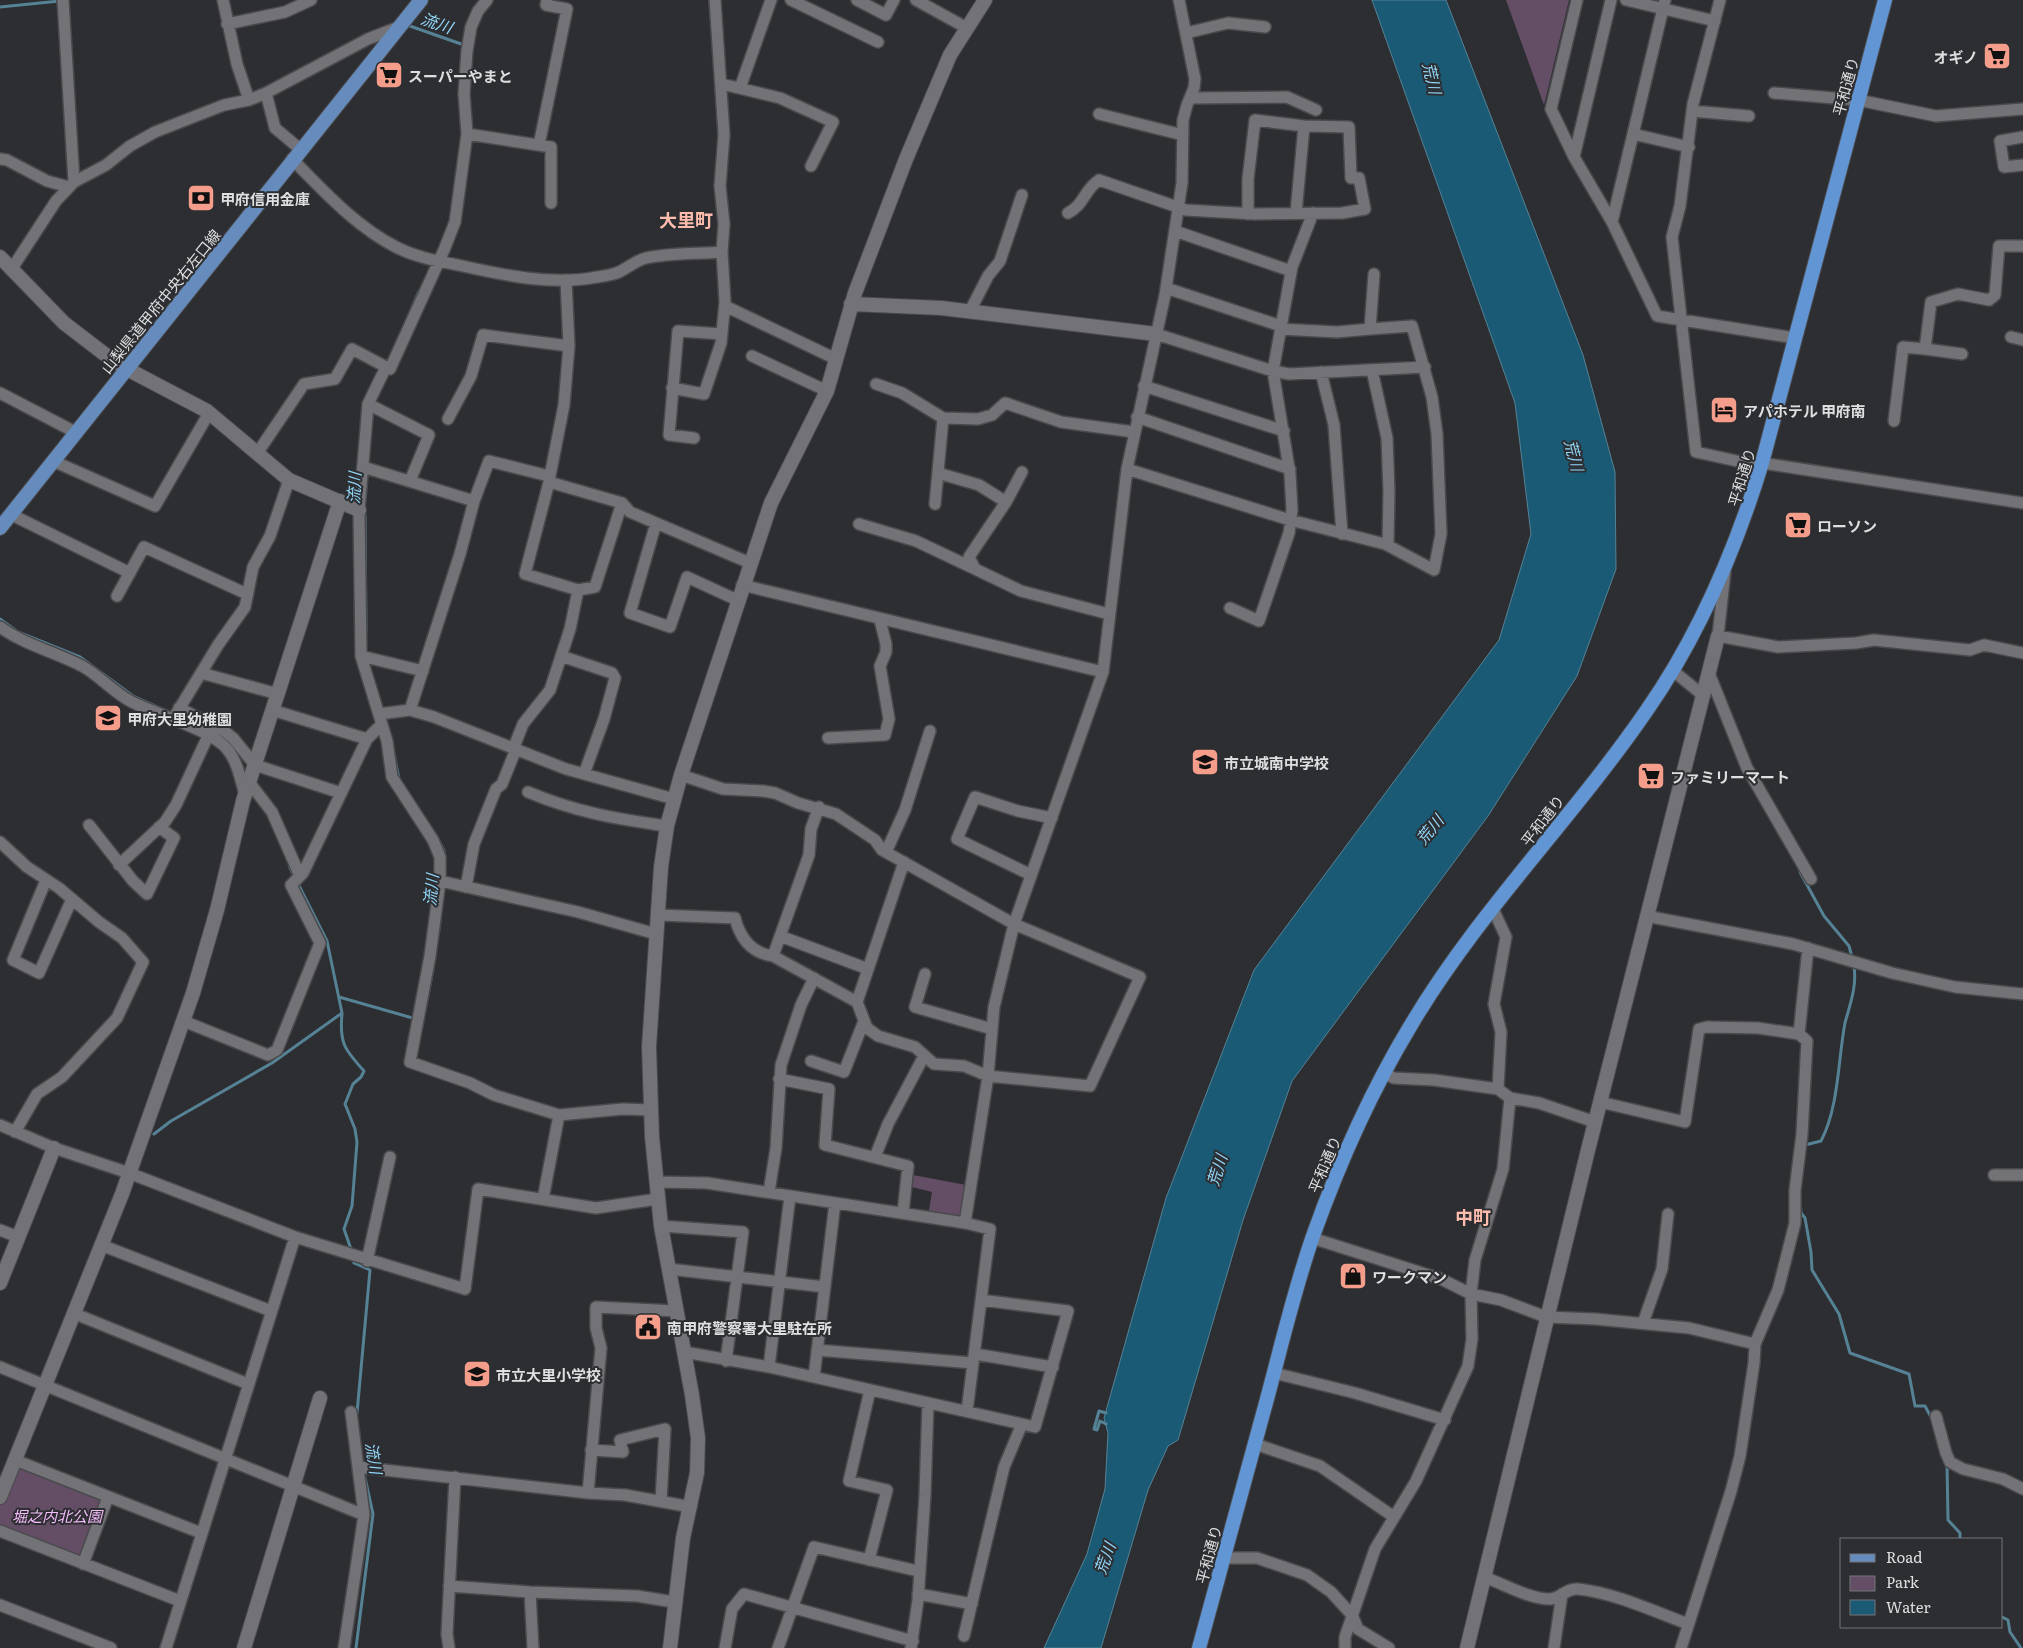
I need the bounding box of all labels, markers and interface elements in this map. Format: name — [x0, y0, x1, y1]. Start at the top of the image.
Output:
water label: 流川 — [418, 5, 458, 39]
supermarket icon: オギノ — [1982, 41, 2012, 71]
place label: オギノ — [1934, 45, 1978, 68]
street label: 平和通り — [1826, 54, 1864, 118]
supermarket icon: スーパーやまと — [374, 60, 404, 90]
water label: 荒川 — [1418, 60, 1449, 98]
place label: スーパーやまと — [408, 64, 513, 87]
bank icon: 甲府信用金庫 — [186, 183, 216, 213]
place label: 甲府信用金庫 — [220, 187, 310, 210]
district label: 大里町 — [659, 206, 713, 233]
street label: 山梨県道甲府中央右左口線 — [94, 224, 226, 378]
hotel icon: アパホテル 甲府南 — [1709, 395, 1739, 425]
place label: アパホテル 甲府南 — [1743, 399, 1866, 422]
water label: 荒川 — [1559, 437, 1591, 475]
street label: 平和通り — [1721, 445, 1761, 509]
water label: 流川 — [340, 469, 366, 505]
supermarket icon: ローソン — [1783, 510, 1813, 540]
place label: ローソン — [1817, 514, 1877, 537]
school or university icon: 甲府大里幼稚園 — [93, 703, 123, 733]
place label: 甲府大里幼稚園 — [127, 707, 232, 730]
school or university icon: 市立城南中学校 — [1190, 747, 1220, 777]
place label: 市立城南中学校 — [1224, 751, 1329, 774]
supermarket icon: ファミリーマート — [1636, 761, 1666, 791]
place label: ファミリーマート — [1670, 765, 1790, 788]
street label: 平和通り — [1514, 789, 1570, 851]
water label: 荒川 — [1410, 807, 1450, 849]
water label: 流川 — [417, 871, 444, 907]
street label: 平和通り — [1302, 1132, 1346, 1196]
water label: 荒川 — [1200, 1149, 1233, 1189]
district label: 中町 — [1455, 1203, 1491, 1230]
shop icon: ワークマン — [1338, 1261, 1368, 1291]
place label: ワークマン — [1372, 1265, 1447, 1288]
public building icon: 南甲府警察署大里駐在所 — [633, 1312, 663, 1342]
place label: 南甲府警察署大里駐在所 — [667, 1316, 832, 1339]
school or university icon: 市立大里小学校 — [462, 1359, 492, 1389]
place label: 市立大里小学校 — [496, 1363, 601, 1386]
water label: 流川 — [361, 1440, 390, 1478]
park label: 堀之内北公園 — [12, 1504, 104, 1527]
street label: 平和通り — [1189, 1522, 1227, 1586]
water label: 荒川 — [1087, 1537, 1121, 1577]
legend — [1840, 1538, 2003, 1628]
text: Road — [1886, 1545, 1922, 1568]
text: Park — [1886, 1570, 1920, 1593]
text: Water — [1886, 1595, 1931, 1618]

